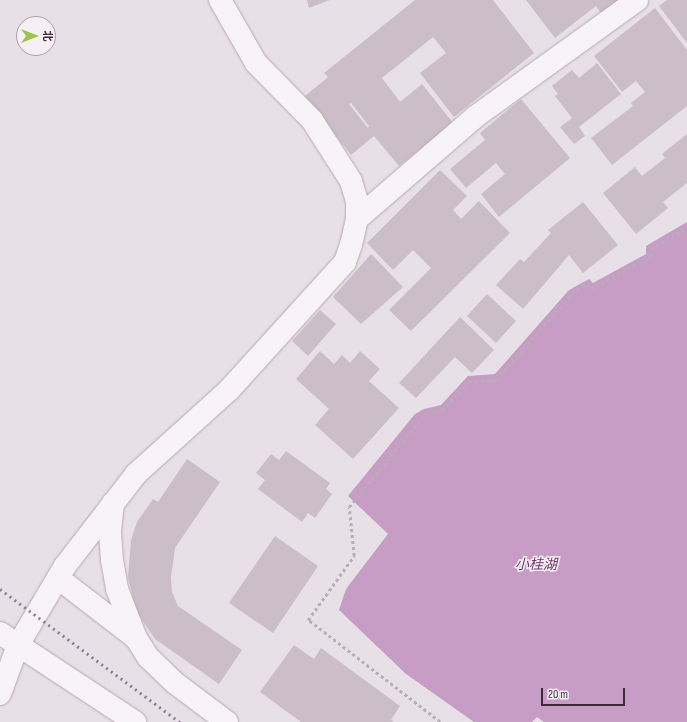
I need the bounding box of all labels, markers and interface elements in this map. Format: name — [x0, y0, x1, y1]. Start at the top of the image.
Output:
north arrow — [16, 16, 56, 56]
text: 北 — [41, 31, 54, 42]
water label: 小桂湖 — [515, 557, 557, 573]
scale bar — [543, 680, 627, 706]
text: 20 m — [548, 687, 568, 702]

